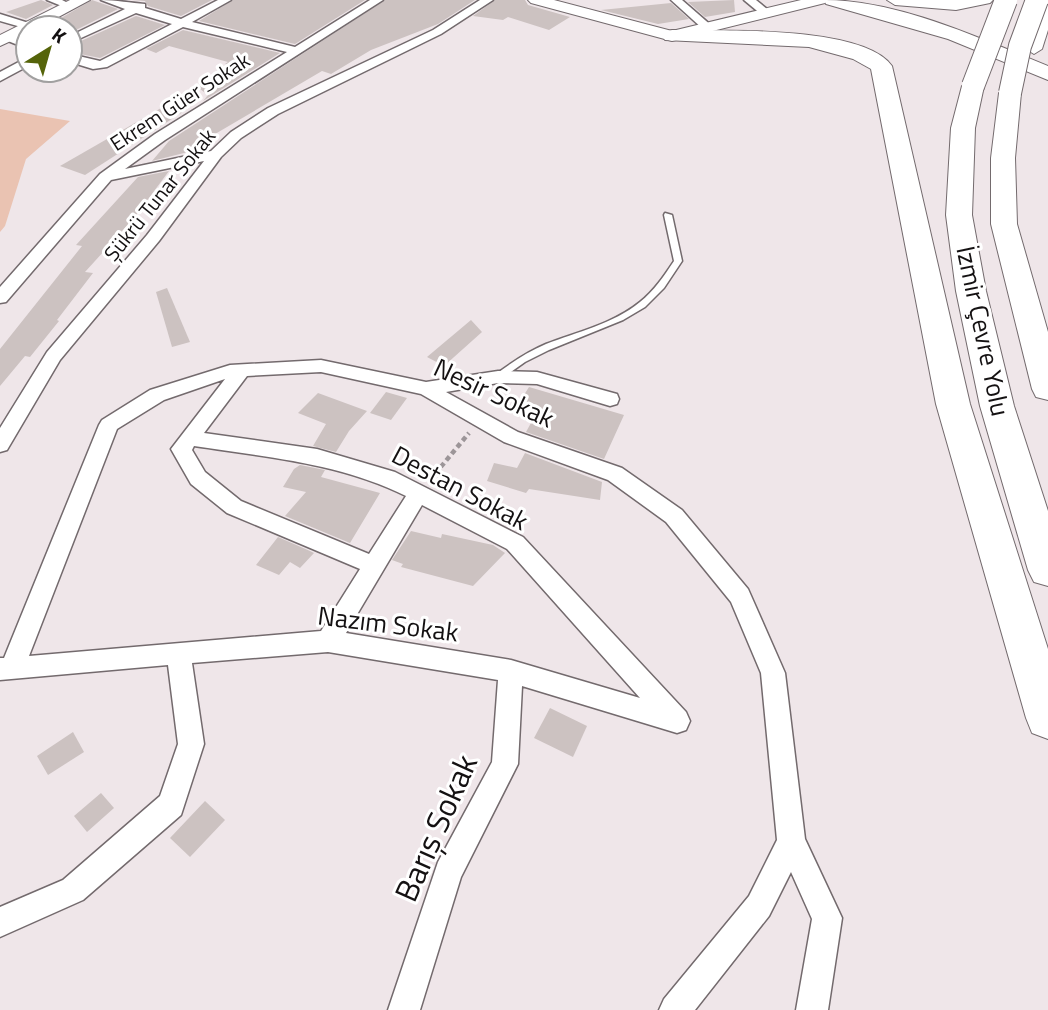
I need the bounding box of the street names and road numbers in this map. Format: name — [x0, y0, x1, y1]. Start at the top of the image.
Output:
street label: Ekrem Güer Sokak — [103, 44, 256, 158]
street label: Şükrü Tunar Sokak — [96, 121, 223, 268]
street label: İzmir Çevre Yolu — [946, 242, 1021, 420]
street label: Nesir Sokak — [428, 348, 561, 437]
street label: Destan Sokak — [385, 435, 535, 540]
street label: Nazım Sokak — [316, 596, 461, 651]
street label: Barış Sokak — [381, 746, 489, 909]

